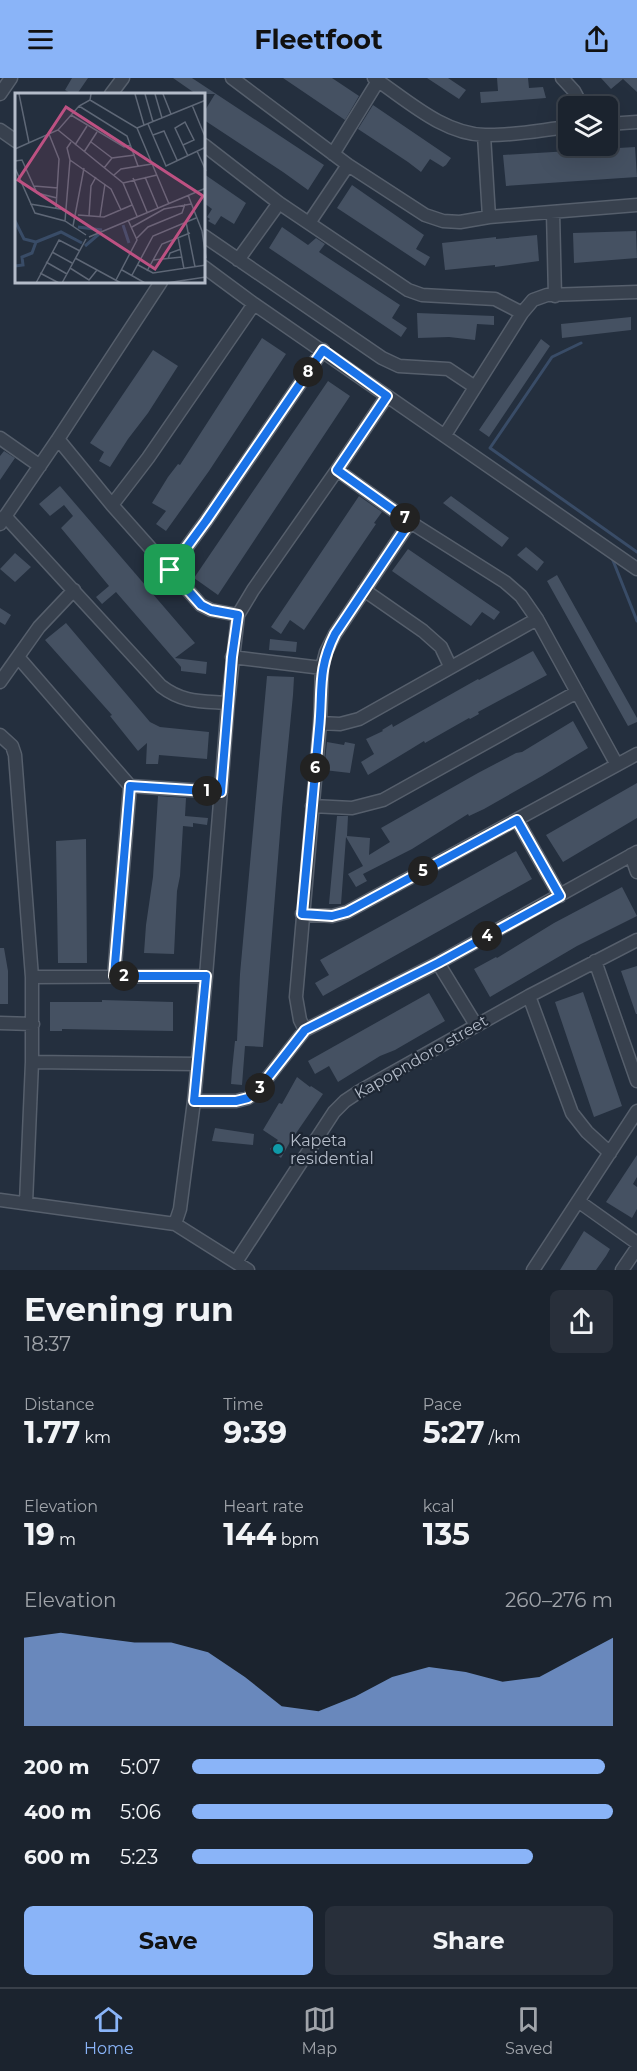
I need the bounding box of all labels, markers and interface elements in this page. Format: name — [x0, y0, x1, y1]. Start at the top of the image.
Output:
icon: menu — [24, 23, 57, 56]
text: Fleetfoot — [254, 23, 383, 56]
icon: share — [580, 23, 613, 56]
inset map — [15, 93, 206, 284]
map controls — [558, 96, 618, 156]
button: layers — [558, 96, 618, 156]
pin: 8 — [293, 357, 323, 387]
text: 8 — [303, 362, 313, 381]
pin: 7 — [390, 503, 420, 533]
text: 7 — [400, 508, 410, 527]
pin — [144, 544, 195, 595]
icon: arrive — [153, 553, 186, 586]
pin: 6 — [300, 753, 330, 783]
text: 6 — [310, 758, 320, 777]
pin: 1 — [192, 776, 222, 806]
text: 1 — [204, 781, 210, 800]
pin: 5 — [408, 856, 438, 886]
text: 5 — [418, 861, 428, 880]
pin: 4 — [472, 921, 502, 951]
text: 4 — [481, 926, 493, 945]
pin: 2 — [109, 961, 139, 991]
text: 2 — [119, 966, 129, 985]
street label: Kapopndoro street — [351, 1011, 491, 1103]
pin: 3 — [245, 1073, 275, 1103]
text: 3 — [255, 1078, 265, 1097]
place label: Kapeta residential — [290, 1131, 374, 1168]
marker: Kapeta residential — [271, 1142, 285, 1156]
text: Evening run — [24, 1289, 234, 1329]
button: share — [550, 1290, 613, 1353]
text: 18:37 — [24, 1332, 71, 1356]
text: Distance — [24, 1395, 94, 1414]
text: Time — [223, 1395, 263, 1414]
text: Pace — [423, 1395, 462, 1414]
text: 1.77 — [24, 1414, 80, 1451]
text: 9:39 — [223, 1414, 287, 1451]
text: 5:27 — [423, 1414, 485, 1451]
text: km — [80, 1428, 111, 1447]
text: /km — [485, 1428, 521, 1447]
text: Elevation — [24, 1497, 98, 1516]
text: Heart rate — [223, 1497, 304, 1516]
text: kcal — [423, 1497, 455, 1516]
text: 19 — [24, 1516, 55, 1553]
text: 144 — [223, 1516, 276, 1553]
text: 135 — [423, 1516, 470, 1553]
text: m — [55, 1530, 76, 1549]
text: bpm — [276, 1530, 319, 1549]
text: Elevation — [24, 1588, 116, 1612]
text: 260–276 m — [505, 1588, 613, 1612]
text: 200 m — [24, 1755, 90, 1779]
text: 5:07 — [120, 1755, 160, 1779]
text: 400 m — [24, 1800, 92, 1824]
text: 5:06 — [120, 1800, 161, 1824]
text: 600 m — [24, 1845, 91, 1869]
text: 5:23 — [120, 1845, 158, 1869]
button: Save — [24, 1906, 313, 1975]
button: Share — [325, 1906, 613, 1975]
tab: Home — [84, 2003, 134, 2058]
tab: Map — [302, 2003, 337, 2058]
tab: Saved — [505, 2003, 553, 2058]

